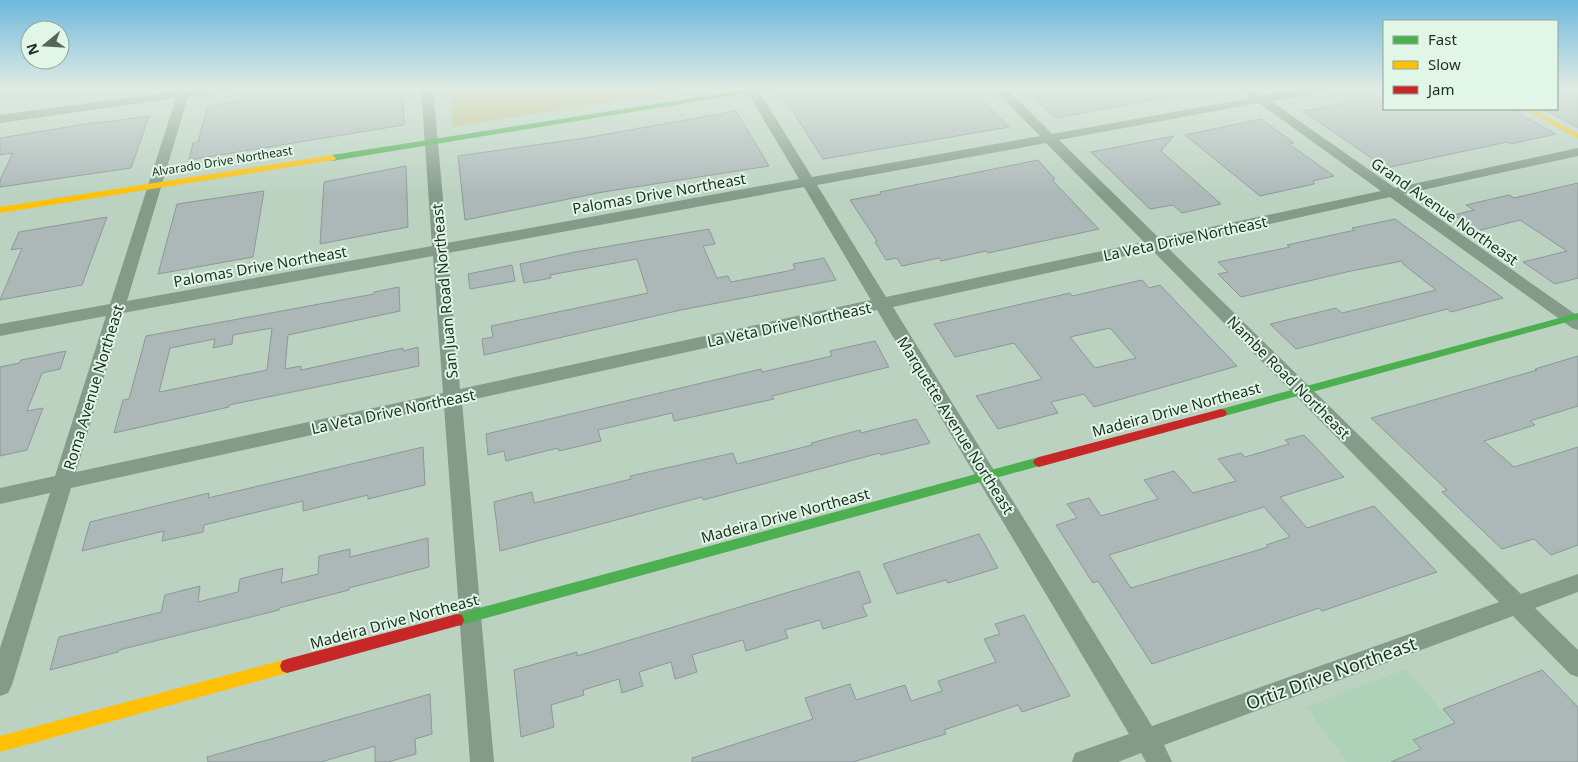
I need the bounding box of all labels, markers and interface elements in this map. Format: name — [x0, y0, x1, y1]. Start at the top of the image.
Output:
north arrow — [20, 20, 70, 70]
legend — [1383, 20, 1558, 110]
text: Fast — [1428, 29, 1457, 49]
text: N — [21, 41, 43, 58]
text: Slow — [1428, 54, 1461, 74]
text: Jam — [1426, 79, 1455, 99]
street label: Alvarado Drive Northeast — [150, 141, 294, 181]
street label: Grand Avenue Northeast — [1368, 153, 1523, 270]
street label: Palomas Drive Northeast — [571, 168, 748, 218]
street label: San Juan Road Northeast — [426, 202, 462, 379]
street label: La Veta Drive Northeast — [1101, 211, 1269, 265]
street label: Palomas Drive Northeast — [172, 241, 349, 291]
street label: La Veta Drive Northeast — [705, 297, 873, 351]
street label: Roma Avenue Northeast — [58, 301, 128, 472]
street label: Nambe Road Northeast — [1223, 311, 1355, 443]
street label: Marquette Avenue Northeast — [893, 333, 1019, 518]
street label: Madeira Drive Northeast — [1090, 377, 1263, 441]
street label: La Veta Drive Northeast — [309, 384, 477, 438]
street label: Madeira Drive Northeast — [699, 483, 872, 547]
street label: Madeira Drive Northeast — [308, 589, 481, 653]
street label: Ortiz Drive Northeast — [1242, 631, 1420, 715]

